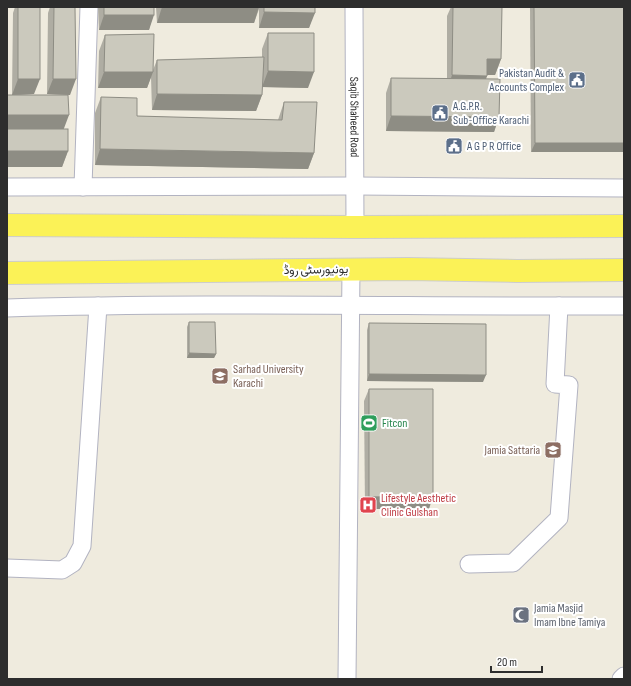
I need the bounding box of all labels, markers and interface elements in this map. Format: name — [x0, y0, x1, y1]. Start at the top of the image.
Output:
place label: Pakistan Audit & Accounts Complex — [488, 66, 564, 95]
public building icon: Pakistan Audit & Accounts Complex — [567, 70, 587, 90]
street label: Saqib Shaheed Road — [347, 77, 362, 157]
place label: A.G.P.R. Sub-Office Karachi — [452, 99, 529, 128]
public building icon: A.G.P.R. Sub-Office Karachi — [430, 103, 450, 123]
public building icon: A G P R Office — [444, 136, 464, 156]
place label: A G P R Office — [466, 139, 521, 154]
street label: یونیورسٹی روڈ — [283, 262, 349, 278]
place label: Sarhad University Karachi — [233, 362, 304, 391]
school or university icon: Sarhad University Karachi — [210, 366, 230, 386]
sports icon: Fitcon — [359, 413, 379, 433]
place label: Fitcon — [382, 416, 407, 431]
school or university icon: Jamia Sattaria — [543, 440, 563, 460]
place label: Jamia Sattaria — [484, 443, 540, 458]
place label: Lifestyle Aesthetic Clinic Gulshan — [381, 491, 456, 520]
hospital icon: Lifestyle Aesthetic Clinic Gulshan — [358, 495, 378, 515]
place label: Jamia Masjid Imam Ibne Tamiya — [533, 601, 606, 630]
mosque icon: Jamia Masjid Imam Ibne Tamiya — [511, 605, 531, 625]
scale bar — [491, 648, 542, 674]
text: 20 m — [497, 655, 517, 670]

